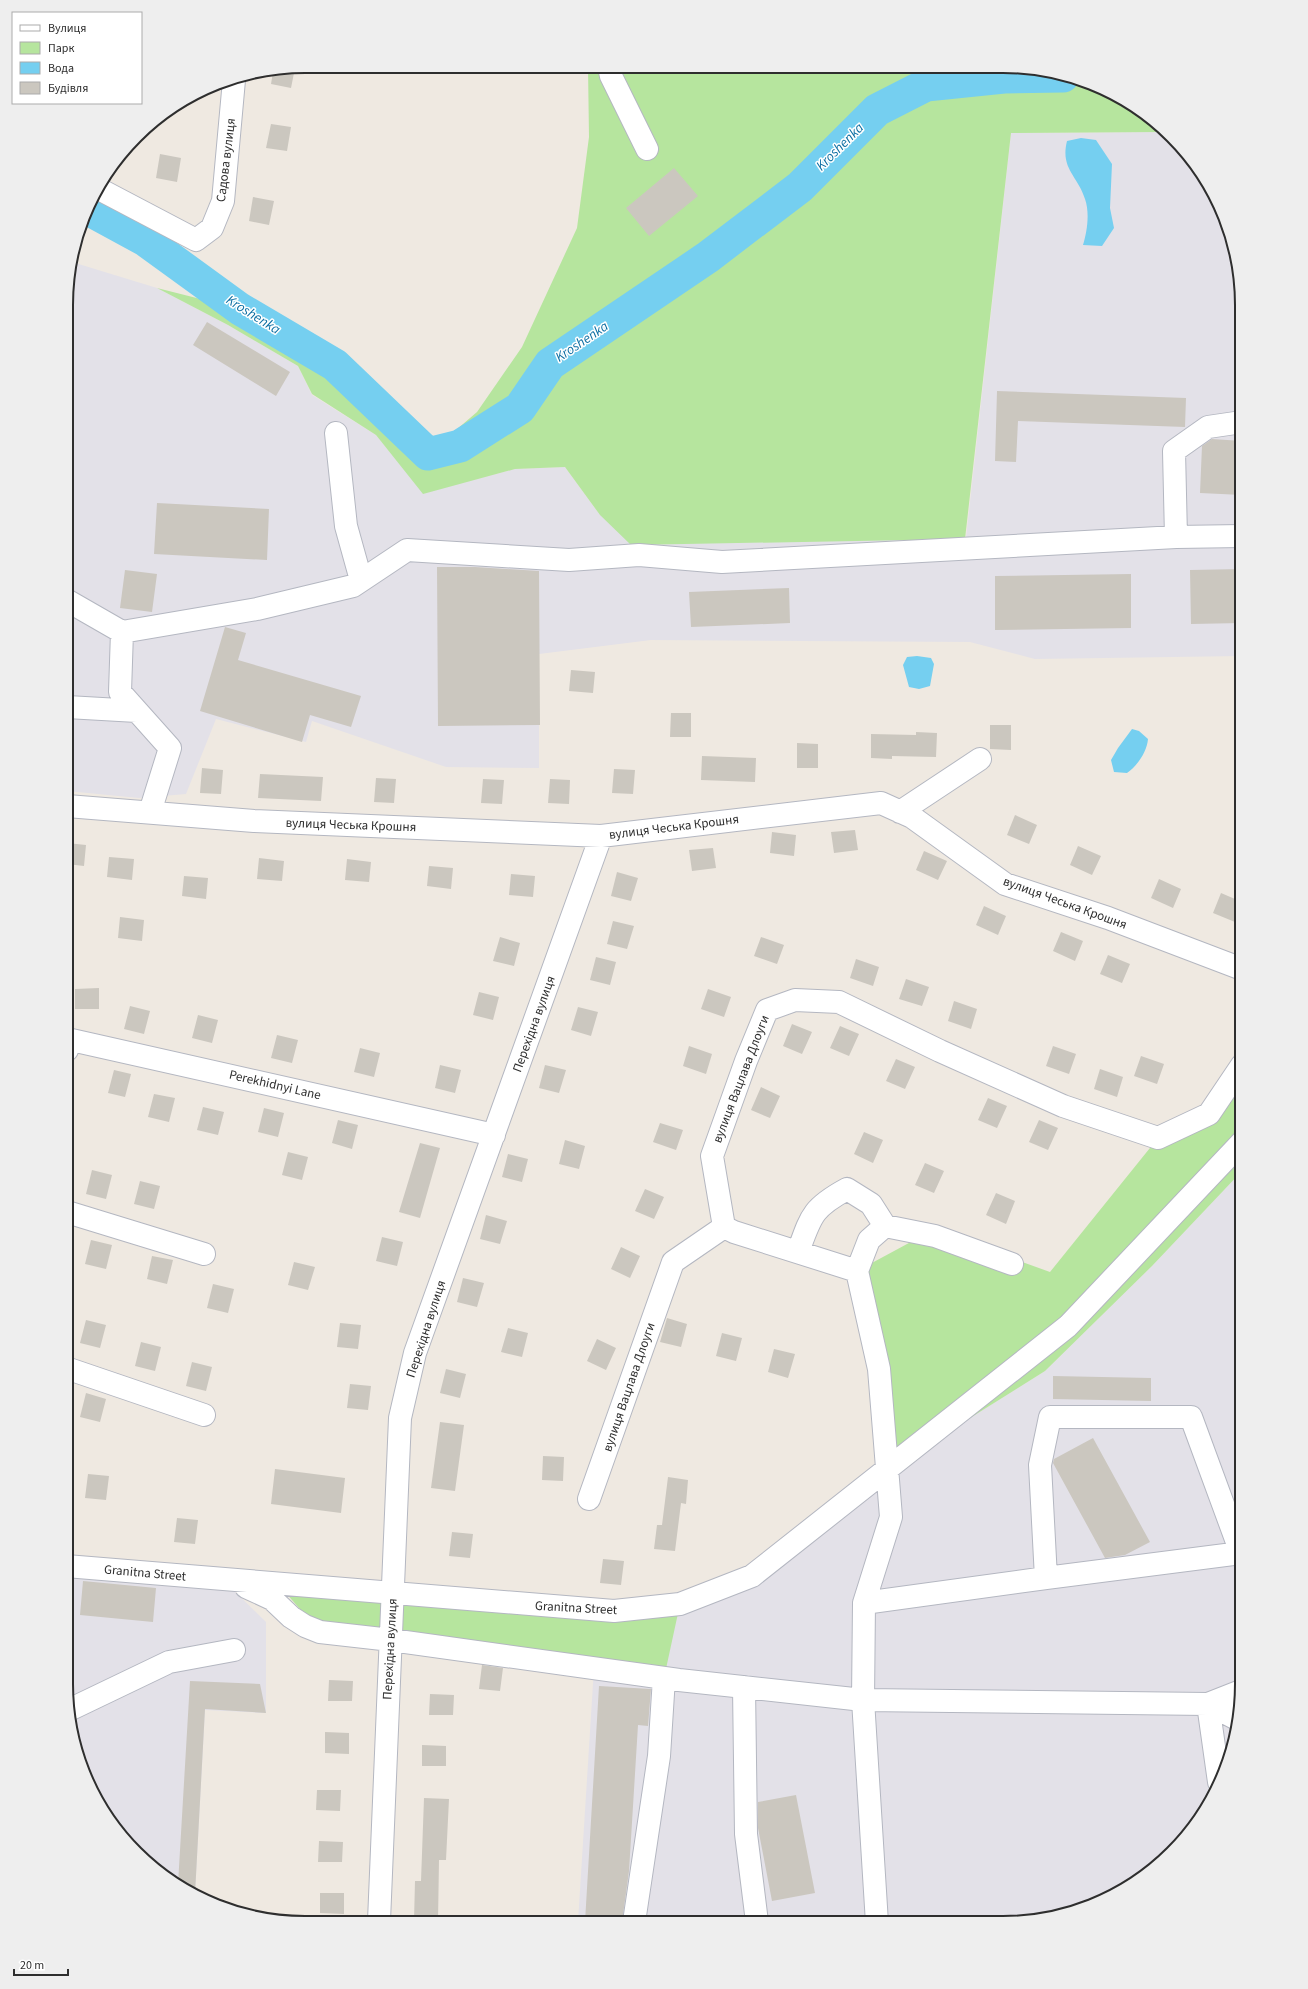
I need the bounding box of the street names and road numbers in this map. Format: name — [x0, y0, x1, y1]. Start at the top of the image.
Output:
street label: Садова вулиця — [212, 117, 240, 203]
street label: вулиця Чеська Крошня — [608, 810, 740, 844]
street label: вулиця Чеська Крошня — [285, 814, 417, 836]
street label: вулиця Чеська Крошня — [1000, 872, 1130, 934]
street label: Перехідна вулиця — [508, 973, 560, 1075]
street label: вулиця Вацлава Длоуги — [708, 1012, 774, 1146]
street label: Perekhidnyi Lane — [227, 1066, 323, 1104]
street label: Перехідна вулиця — [402, 1278, 450, 1380]
street label: вулиця Вацлава Длоуги — [598, 1320, 660, 1454]
street label: Granitna Street — [103, 1560, 187, 1586]
street label: Granitna Street — [534, 1597, 618, 1619]
street label: Перехідна вулиця — [378, 1598, 402, 1700]

